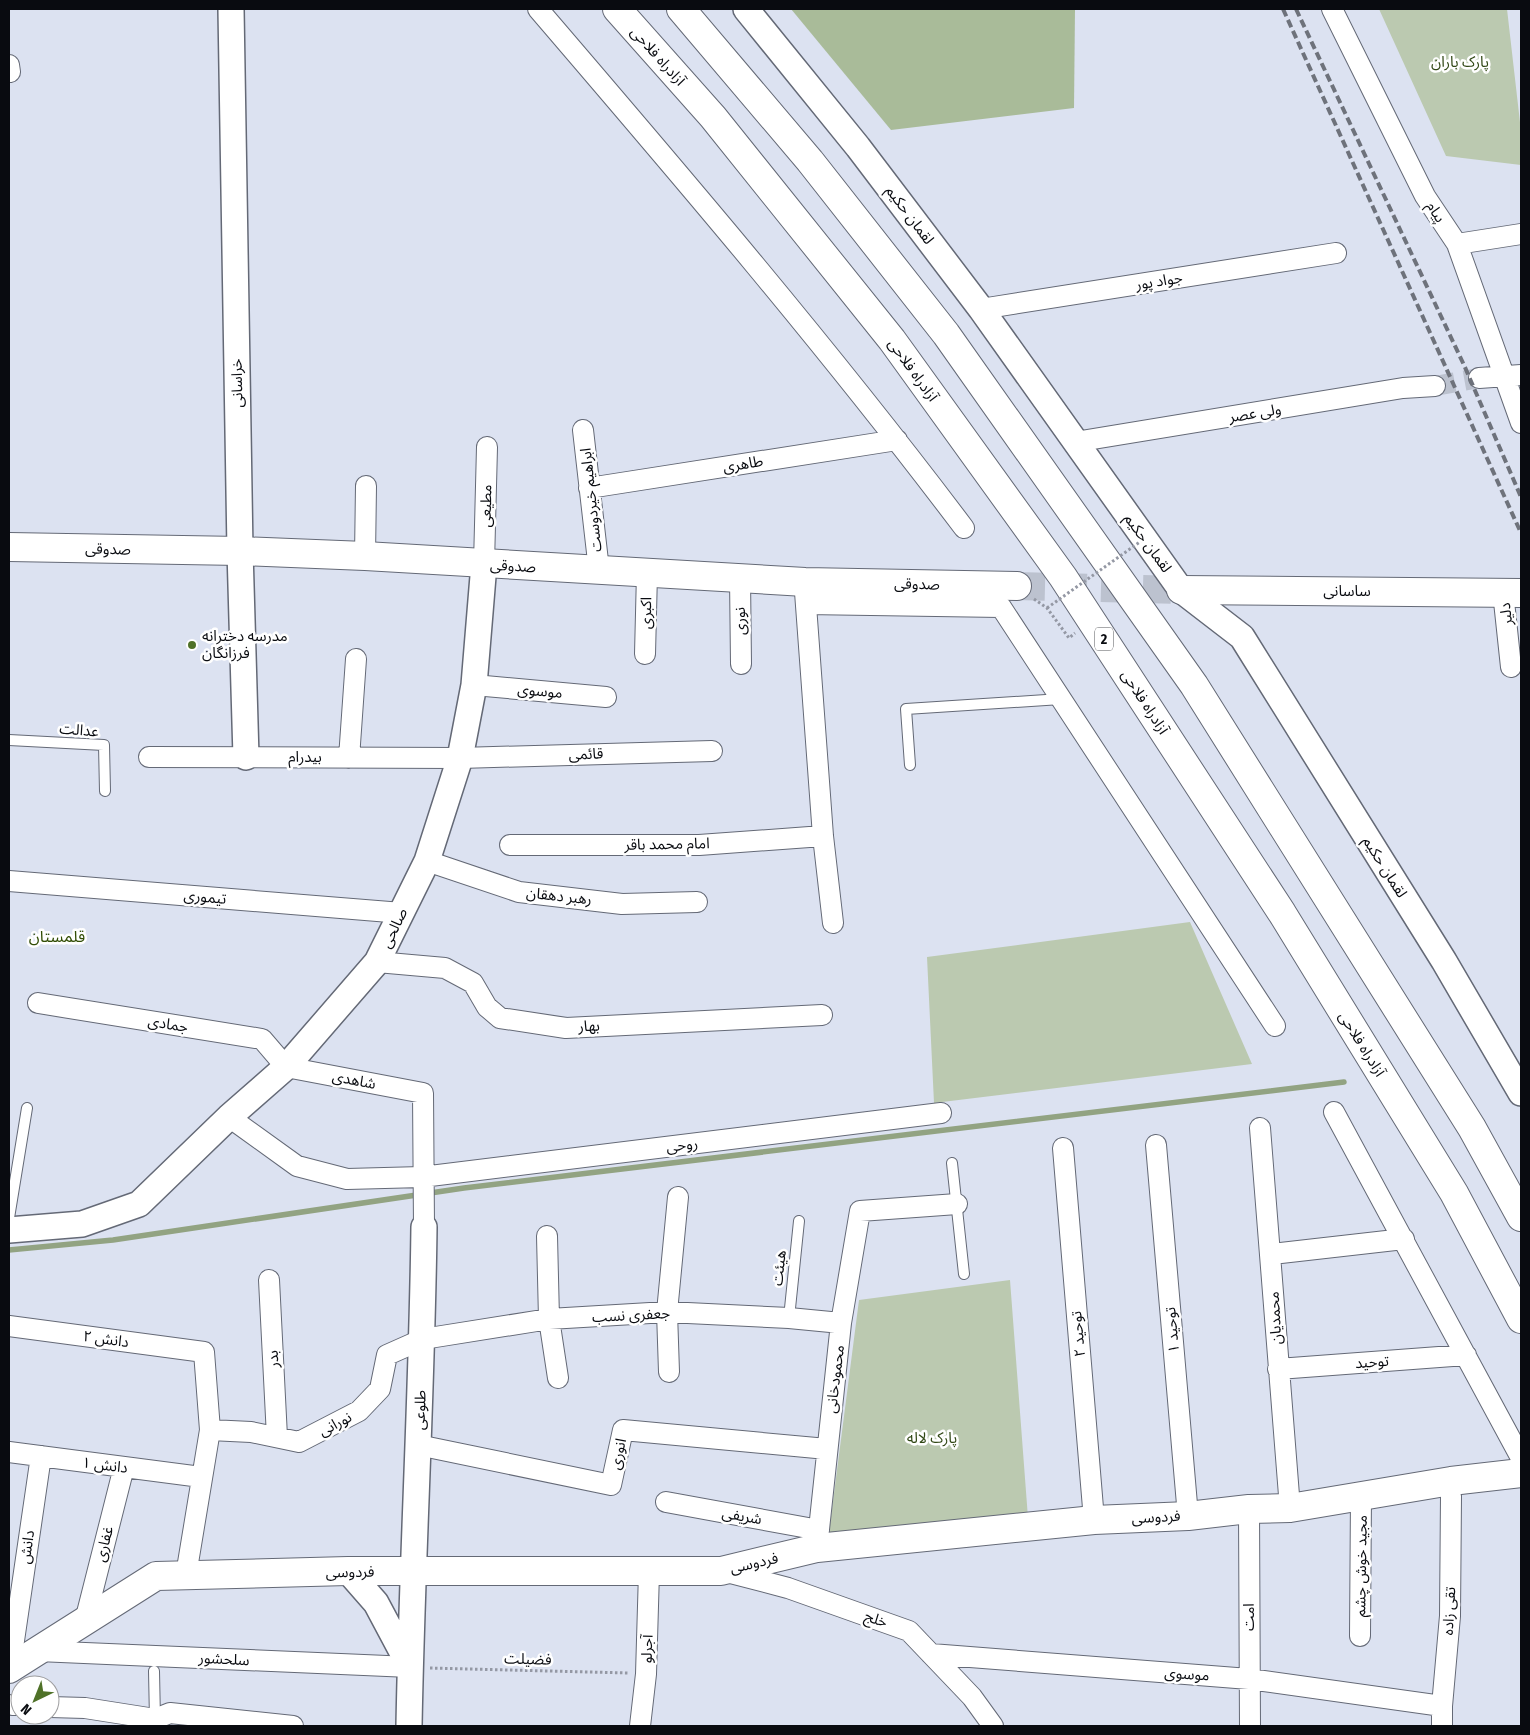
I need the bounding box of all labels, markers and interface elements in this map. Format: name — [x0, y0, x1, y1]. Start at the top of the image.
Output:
street label: آزادراه فلاحی — [627, 23, 690, 90]
park label: پارک باران — [1431, 53, 1489, 72]
street label: لقمان حکیم — [881, 182, 938, 249]
street label: پیام — [1421, 198, 1449, 227]
street label: جواد پور — [1133, 268, 1184, 295]
street label: آزادراه فلاحی — [884, 335, 942, 405]
street label: خراسانی — [228, 358, 246, 408]
street label: ولی عصر — [1226, 400, 1283, 426]
street label: ابراهیم خیردوست — [577, 447, 607, 553]
street label: طاهری — [722, 452, 764, 476]
street label: مطیعی — [477, 484, 495, 528]
street label: لقمان حکیم — [1119, 510, 1176, 577]
street label: صدوقی — [85, 540, 131, 558]
street label: صدوقی — [490, 556, 536, 576]
street label: صدوقی — [894, 575, 940, 593]
street label: ساسانی — [1323, 582, 1371, 600]
street label: اکبری — [637, 597, 655, 629]
street label: دلیر — [1496, 602, 1516, 627]
street label: نوری — [731, 607, 749, 635]
place label: مدرسه دخترانه فرزانگان — [202, 627, 288, 662]
road number: 2 — [1095, 628, 1113, 650]
marker: مدرسه دخترانه فرزانگان — [186, 639, 198, 651]
street label: آزادراه فلاحی — [1118, 666, 1173, 738]
street label: موسوی — [517, 680, 563, 702]
street label: عدالت — [59, 719, 100, 741]
street label: قائمی — [568, 744, 604, 764]
street label: بیدرام — [288, 748, 322, 768]
street label: لقمان حکیم — [1357, 833, 1411, 902]
street label: امام محمد باقر — [623, 834, 710, 856]
street label: رهبر دهقان — [525, 884, 593, 908]
street label: تیموری — [183, 886, 227, 908]
street label: صالحی — [377, 905, 411, 951]
district label: قلمستان — [29, 927, 85, 946]
street label: آزادراه فلاحی — [1335, 1008, 1389, 1080]
street label: جمادی — [147, 1012, 190, 1036]
street label: بهار — [577, 1016, 600, 1036]
street label: شاهدی — [331, 1067, 378, 1093]
street label: روحی — [665, 1134, 699, 1156]
street label: هیئت — [768, 1249, 790, 1287]
street label: محمدیان — [1265, 1291, 1285, 1345]
street label: جعفری نسب — [592, 1304, 671, 1326]
street label: توحید ۱ — [1161, 1306, 1183, 1354]
street label: توحید ۲ — [1067, 1310, 1089, 1358]
street label: دانش ۲ — [82, 1327, 130, 1351]
street label: محمودخانی — [822, 1344, 848, 1414]
street label: بدر — [264, 1350, 282, 1369]
street label: توحید — [1354, 1352, 1390, 1372]
street label: طلوعی — [410, 1390, 430, 1430]
street label: نورانی — [315, 1408, 355, 1440]
park label: پارک لاله — [907, 1429, 957, 1448]
street label: انوری — [606, 1437, 630, 1471]
street label: دانش ۱ — [81, 1453, 129, 1477]
street label: شریفی — [721, 1504, 764, 1528]
street label: فردوسی — [1131, 1507, 1181, 1527]
street label: مجید خوش چشم — [1351, 1515, 1373, 1617]
street label: غفاری — [91, 1524, 117, 1564]
street label: دانش — [16, 1529, 38, 1565]
street label: فردوسی — [728, 1549, 780, 1577]
street label: فردوسی — [325, 1563, 375, 1581]
street label: تقی زاده — [1439, 1586, 1459, 1636]
street label: امت — [1240, 1603, 1258, 1631]
street label: خلج — [861, 1607, 890, 1634]
street label: آجرلو — [638, 1634, 657, 1664]
street label: سلحشور — [197, 1649, 250, 1669]
street label: فضیلت — [504, 1649, 552, 1669]
street label: موسوی — [1164, 1663, 1210, 1685]
north arrow — [10, 1675, 60, 1725]
text: N — [18, 1700, 35, 1718]

